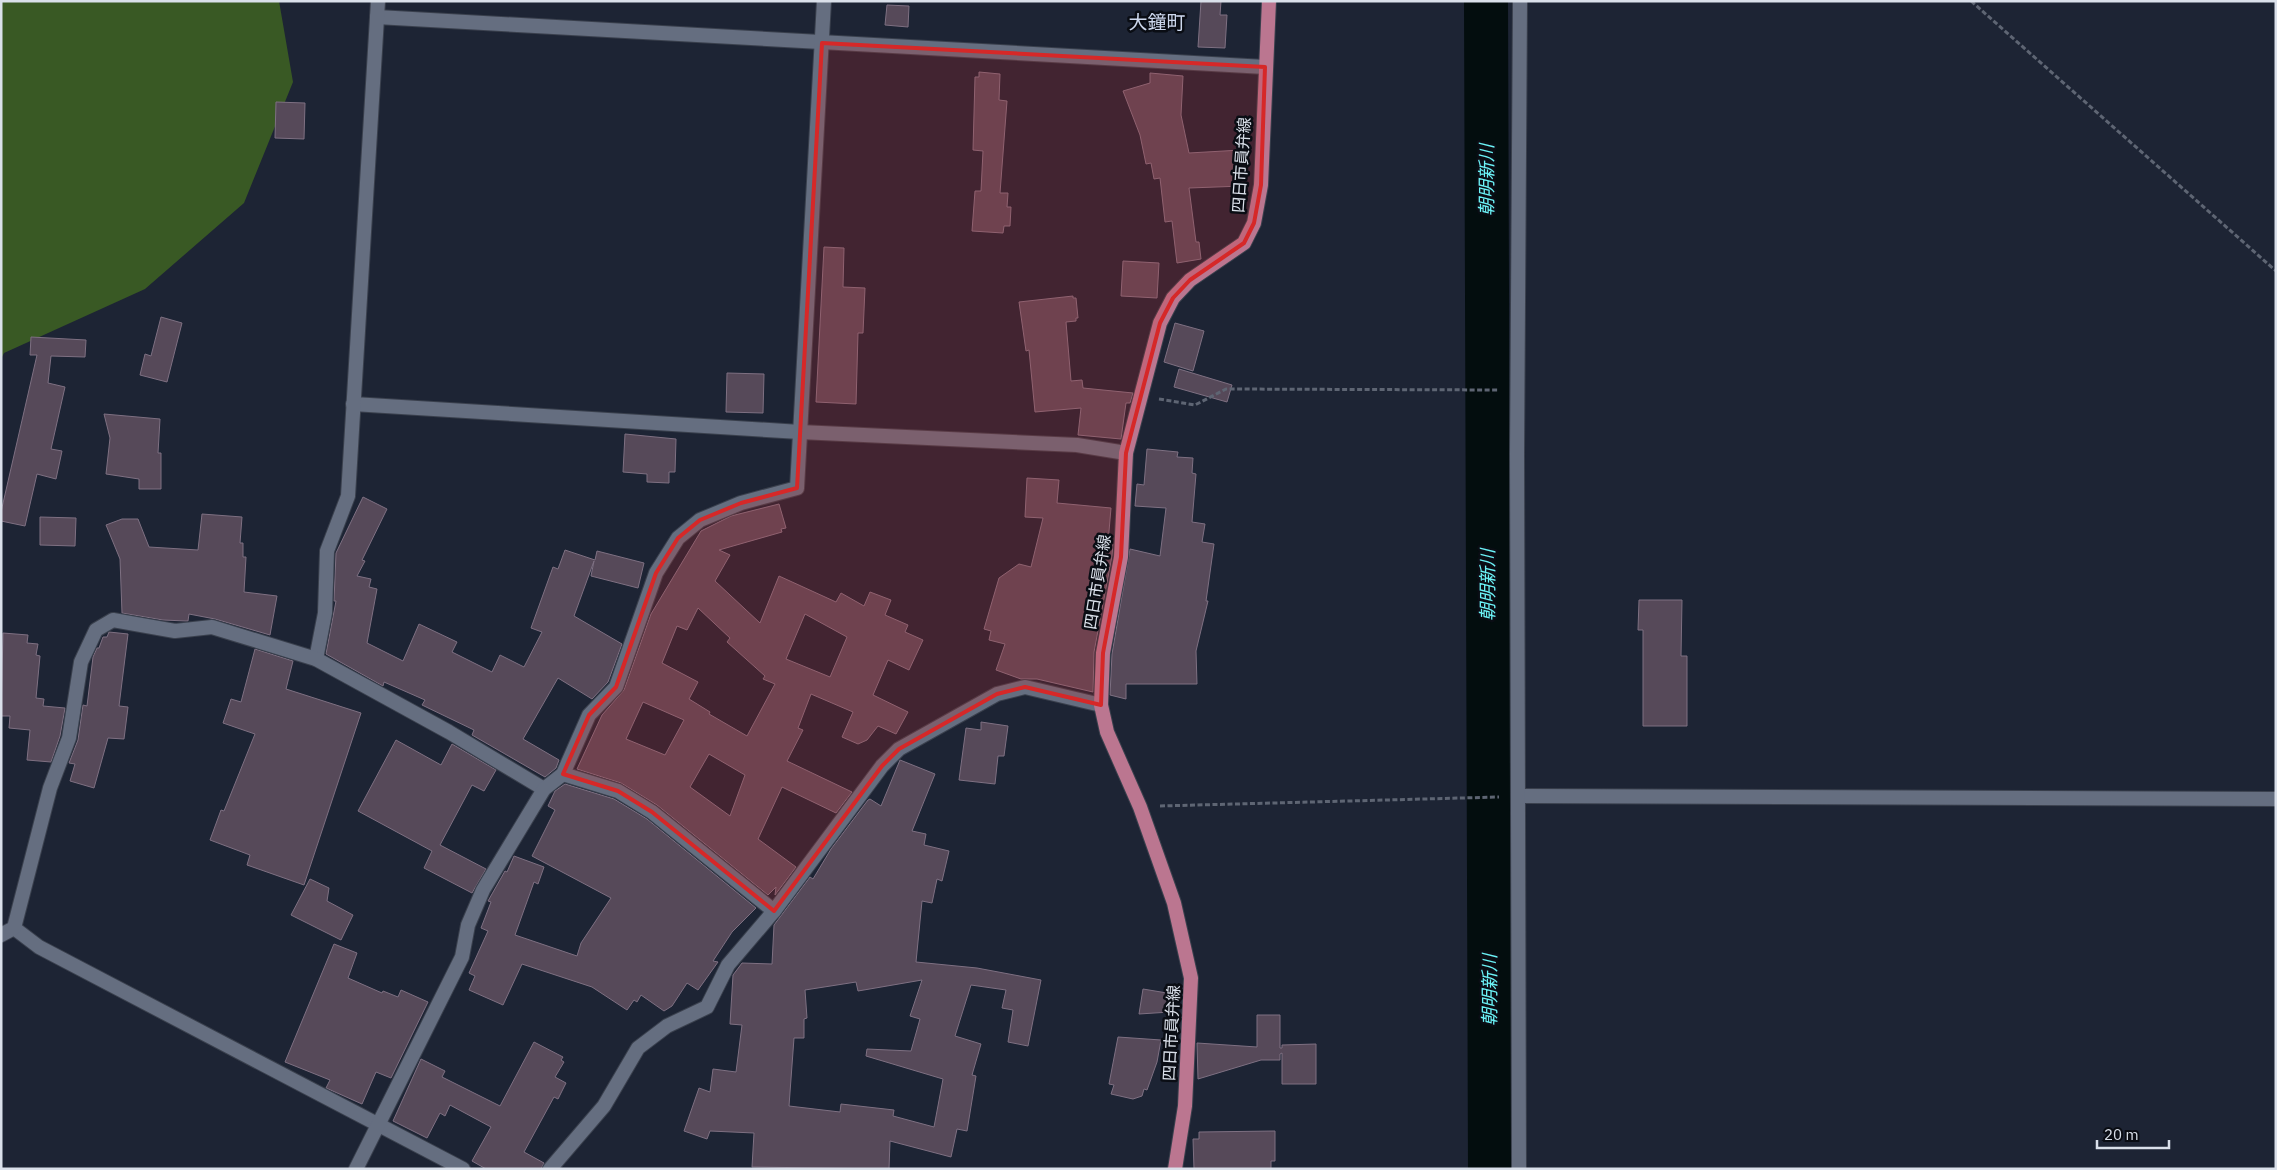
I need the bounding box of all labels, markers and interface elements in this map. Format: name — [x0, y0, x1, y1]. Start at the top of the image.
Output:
district label: 大鐘町 — [1128, 10, 1186, 34]
street label: 四日市員弁線 — [1228, 116, 1254, 214]
water label: 朝明新川 — [1475, 142, 1498, 216]
street label: 四日市員弁線 — [1080, 533, 1114, 631]
water label: 朝明新川 — [1476, 547, 1499, 621]
water label: 朝明新川 — [1478, 952, 1501, 1026]
street label: 四日市員弁線 — [1159, 985, 1183, 1081]
scale bar — [2097, 1118, 2170, 1150]
text: 20 m — [2104, 1125, 2139, 1144]

